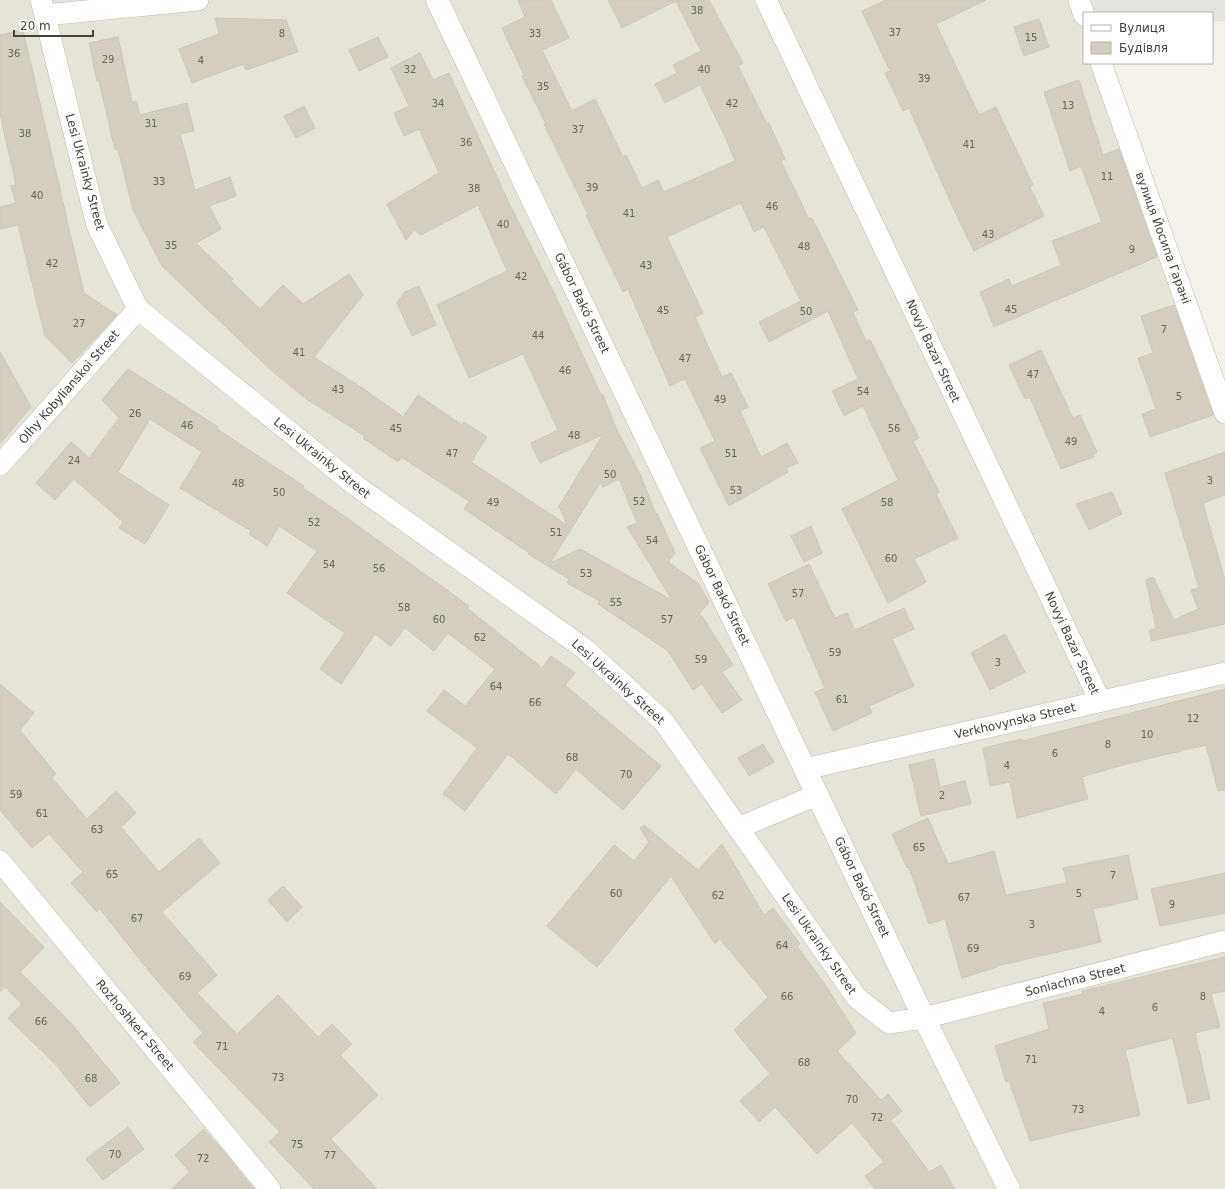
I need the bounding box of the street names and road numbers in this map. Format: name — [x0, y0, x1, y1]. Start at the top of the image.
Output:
street label: Lesi Ukrainky Street — [63, 112, 107, 232]
street label: вулиця Йосипа Гарані — [1133, 170, 1194, 306]
street label: Gábor Bakó Street — [552, 250, 613, 356]
street label: Novyi Bazar Street — [903, 297, 963, 405]
street label: Olhy Kobylianskoi Street — [16, 327, 122, 447]
street label: Lesi Ukrainky Street — [271, 415, 373, 501]
street label: Gábor Bakó Street — [692, 542, 753, 648]
street label: Novyi Bazar Street — [1042, 589, 1102, 697]
street label: Lesi Ukrainky Street — [569, 637, 668, 728]
street label: Verkhovynska Street — [953, 700, 1077, 742]
street label: Gábor Bakó Street — [832, 834, 893, 940]
street label: Lesi Ukrainky Street — [779, 891, 859, 997]
street label: Soniachna Street — [1023, 961, 1127, 999]
street label: Rozhoshkert Street — [93, 977, 177, 1073]

